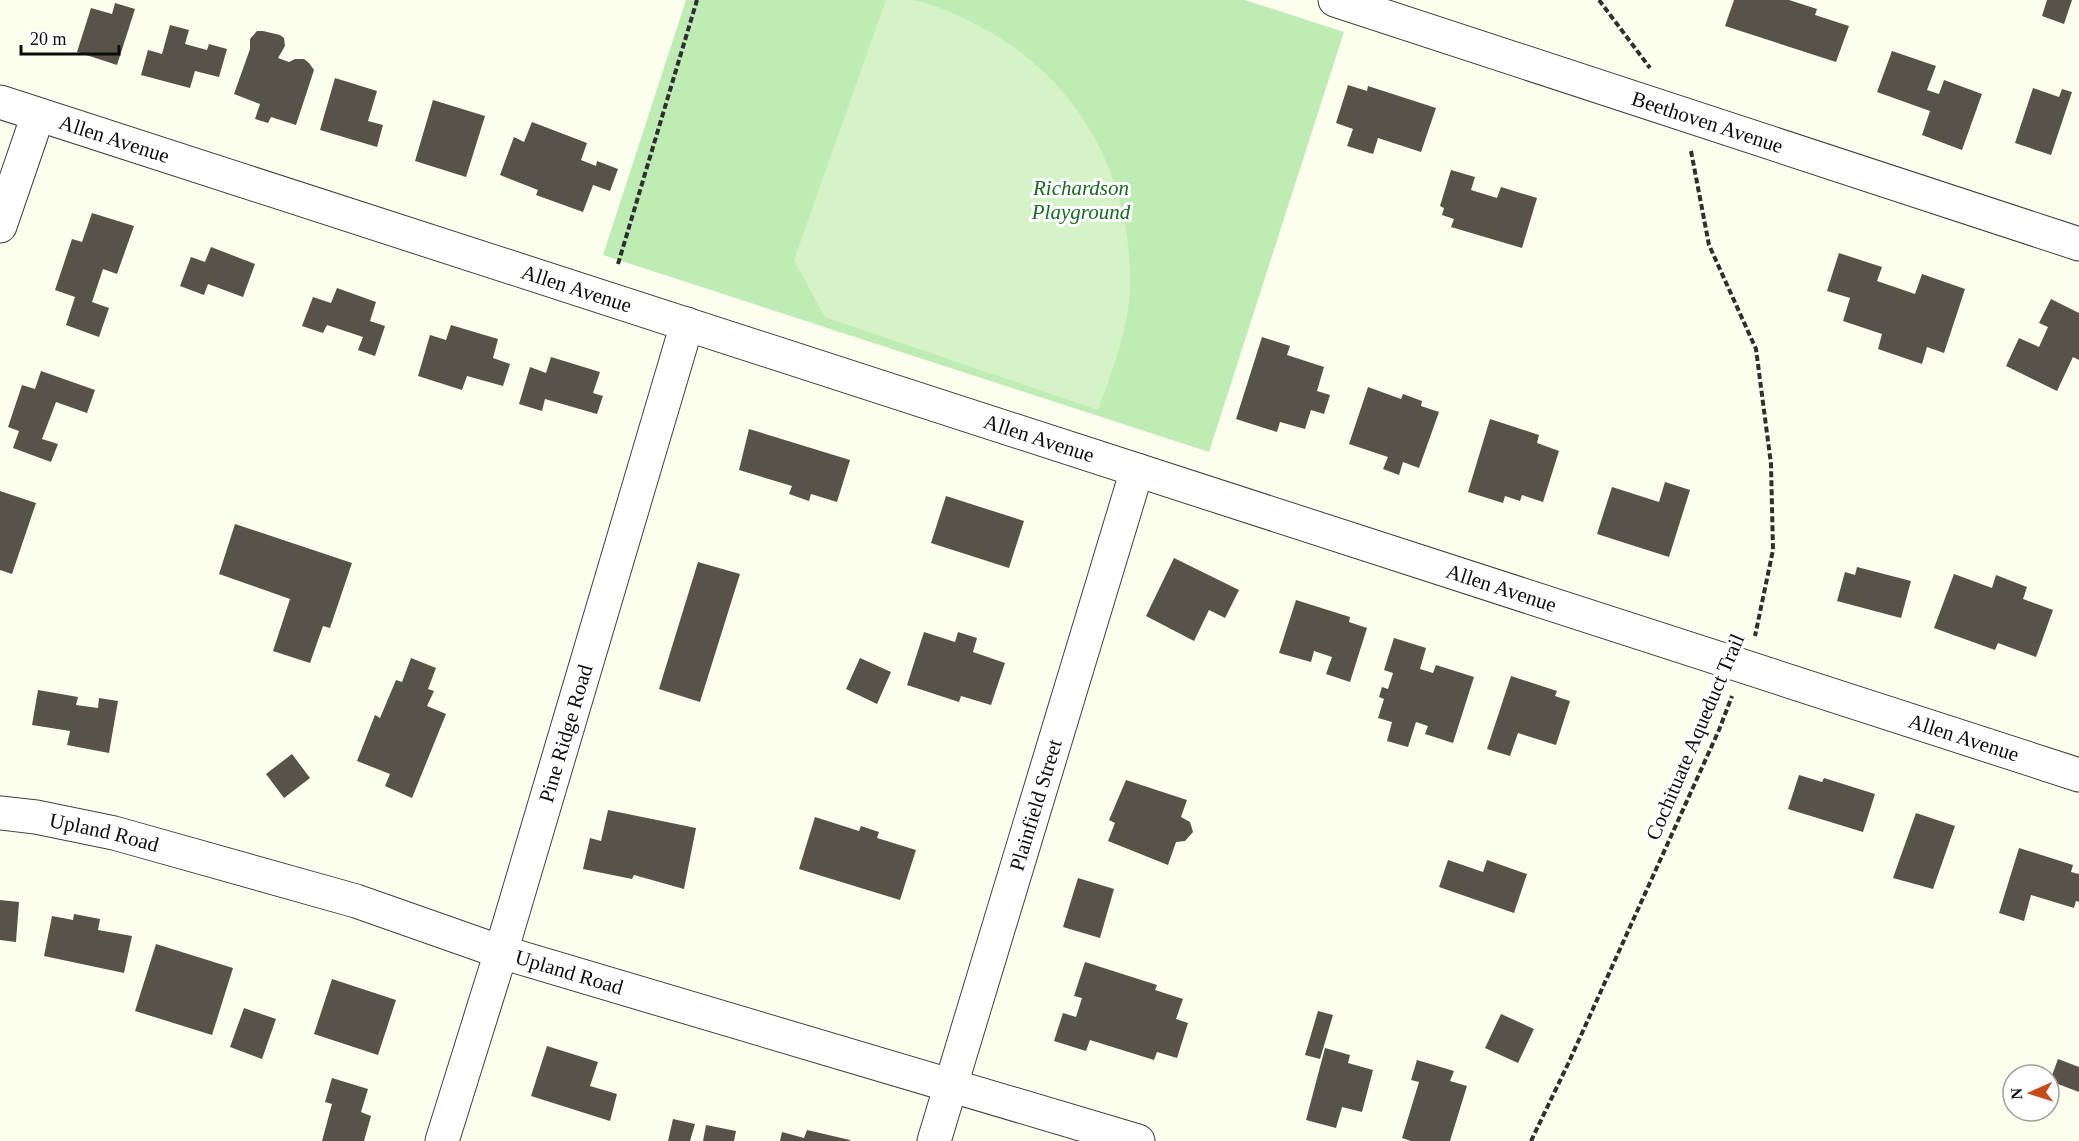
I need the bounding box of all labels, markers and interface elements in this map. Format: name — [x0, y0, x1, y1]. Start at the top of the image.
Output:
scale bar — [21, 18, 118, 56]
text: 20 m — [30, 29, 67, 49]
street label: Beethoven Avenue — [1629, 86, 1786, 158]
street label: Allen Avenue — [56, 110, 172, 168]
park label: Richardson Playground — [1031, 176, 1131, 224]
street label: Allen Avenue — [518, 260, 635, 318]
street label: Allen Avenue — [981, 409, 1097, 467]
street label: Allen Avenue — [1443, 559, 1559, 617]
street label: Cochituate Aqueduct Trail — [1641, 630, 1749, 844]
street label: Pine Ridge Road — [534, 661, 598, 805]
street label: Allen Avenue — [1905, 709, 2022, 767]
street label: Plainfield Street — [1004, 736, 1067, 874]
street label: Upland Road — [47, 808, 162, 857]
street label: Upland Road — [512, 945, 626, 1000]
north arrow — [2001, 1063, 2061, 1123]
text: N — [2008, 1087, 2025, 1100]

